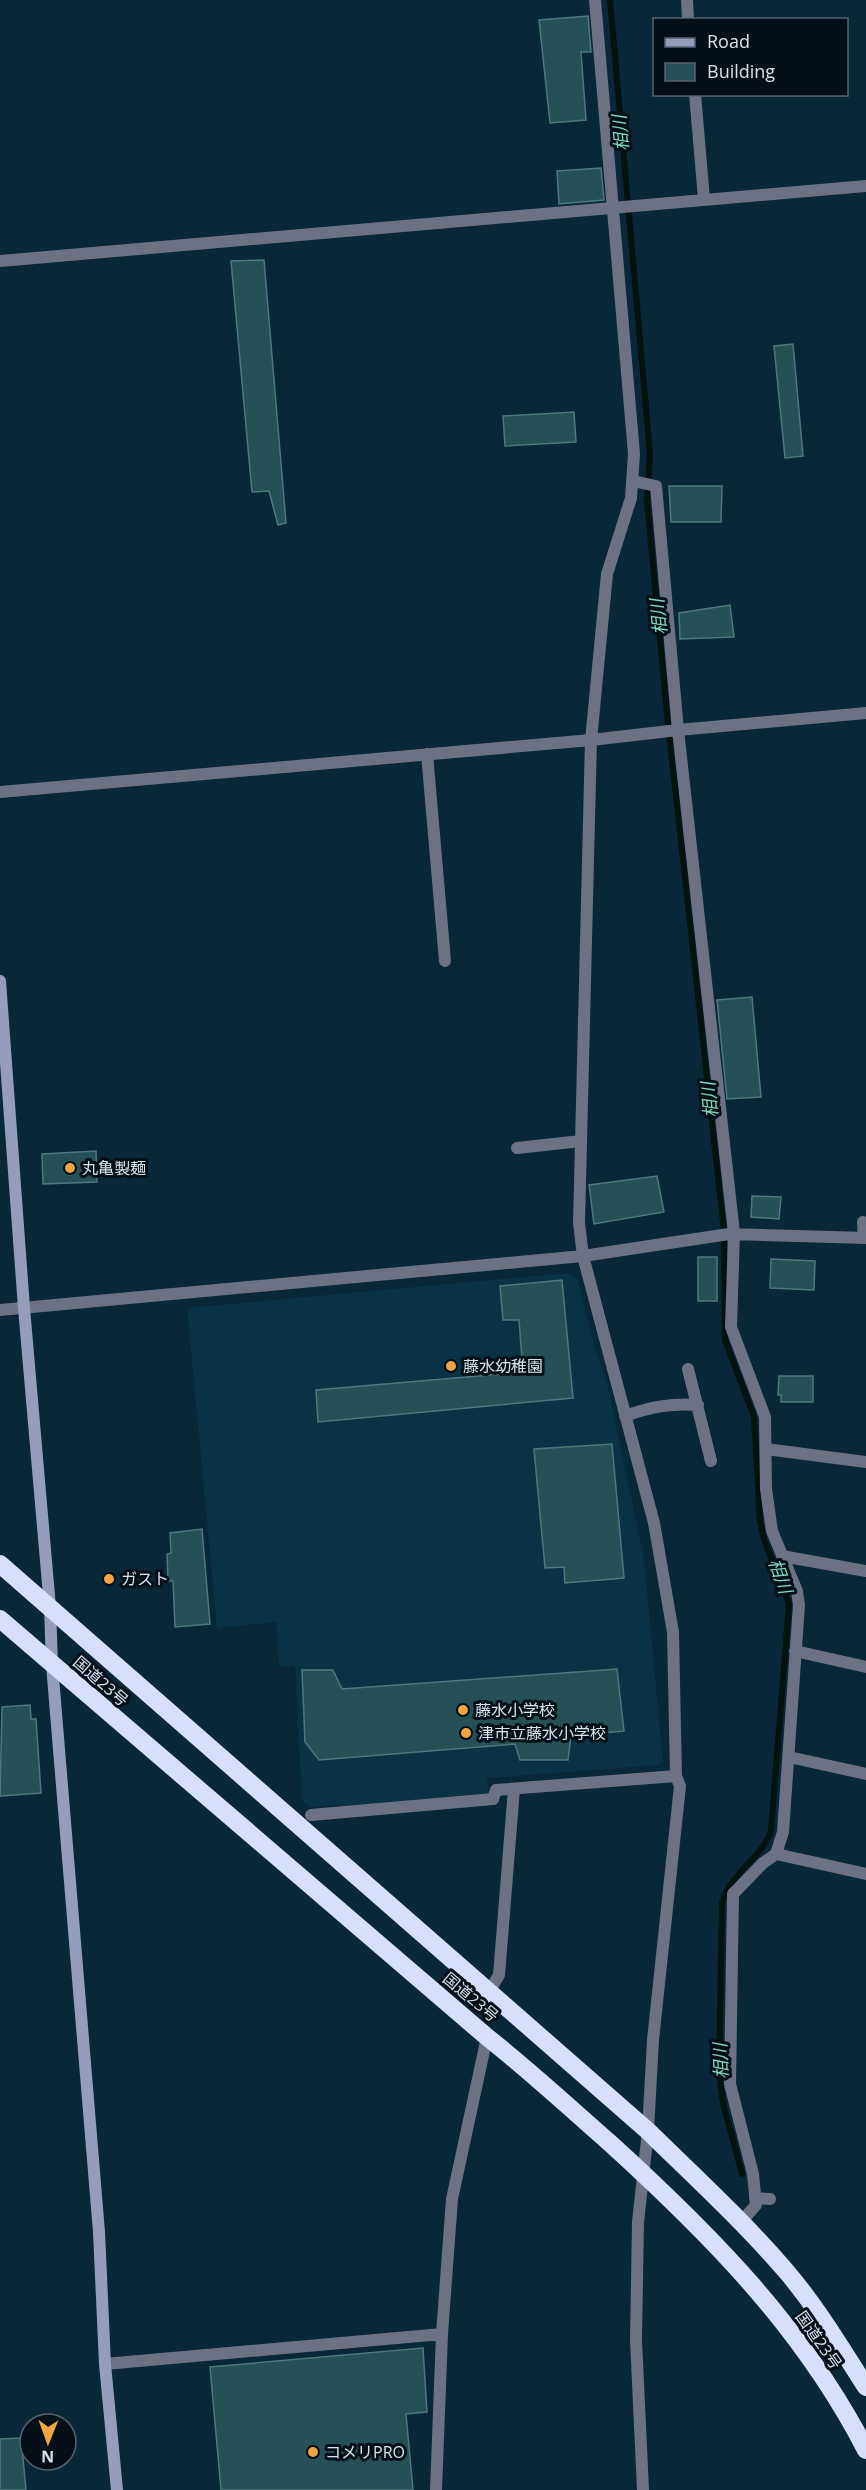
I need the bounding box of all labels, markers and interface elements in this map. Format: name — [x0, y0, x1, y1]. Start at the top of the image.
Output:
legend — [653, 18, 848, 96]
text: Road — [707, 29, 750, 53]
text: Building — [707, 59, 775, 83]
water label: 相川 — [606, 112, 634, 152]
water label: 相川 — [644, 596, 672, 636]
water label: 相川 — [695, 1079, 723, 1119]
place label: 丸亀製麺 — [82, 1157, 146, 1179]
marker: 丸亀製麺 — [63, 1161, 77, 1175]
place label: 藤水幼稚園 — [463, 1355, 543, 1377]
marker: 藤水幼稚園 — [444, 1359, 458, 1373]
water label: 相川 — [764, 1555, 799, 1599]
place label: ガスト — [121, 1568, 169, 1590]
marker: ガスト — [102, 1572, 116, 1586]
street label: 国道23号 — [69, 1651, 133, 1711]
place label: 藤水小学校 — [475, 1699, 555, 1721]
marker: 藤水小学校 — [456, 1703, 470, 1717]
place label: 津市立藤水小学校 — [478, 1722, 606, 1744]
marker: 津市立藤水小学校 — [459, 1726, 473, 1740]
street label: 国道23号 — [439, 1967, 503, 2027]
water label: 相川 — [707, 2040, 733, 2080]
street label: 国道23号 — [791, 2307, 847, 2373]
north arrow — [18, 2412, 78, 2472]
place label: コメリPRO — [325, 2441, 405, 2463]
marker: コメリPRO — [306, 2445, 320, 2459]
text: N — [41, 2446, 54, 2468]

